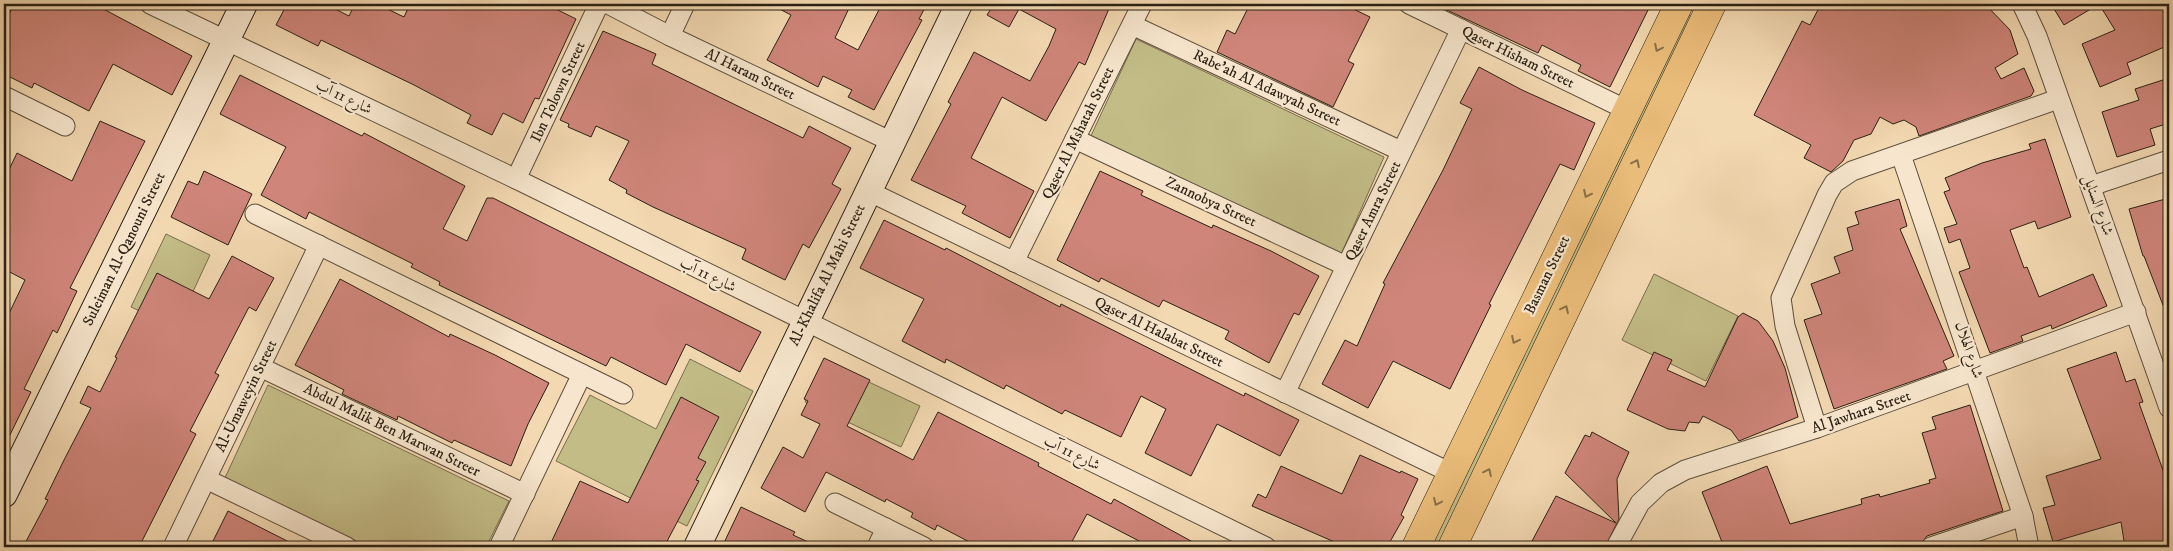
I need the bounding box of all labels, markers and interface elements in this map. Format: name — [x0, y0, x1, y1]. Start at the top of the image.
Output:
street label: Qaser Hisham Street — [1458, 21, 1578, 93]
street label: Ibn Tolown Street — [526, 38, 590, 145]
one-way arrow — [1654, 42, 1664, 51]
street label: Al Haram Street — [702, 44, 798, 104]
street label: Rabe'ah Al Adawyah Street — [1190, 45, 1344, 131]
street label: Qaser Al Mshatah Street — [1038, 63, 1119, 203]
street label: شارع 11 آب — [311, 75, 375, 122]
street label: Qaser Amra Street — [1341, 158, 1406, 264]
one-way arrow — [1629, 159, 1640, 168]
street label: Suleiman Al-Qanouni Street — [78, 169, 170, 329]
street label: شارع السنايل — [2075, 172, 2118, 239]
street label: Zannobya Street — [1163, 173, 1260, 231]
one-way arrow — [1582, 189, 1593, 198]
street label: Al-Khalifa Al Mahi Street — [784, 201, 870, 349]
street label: Basman Street — [1520, 232, 1574, 317]
street label: شارع 11 آب — [675, 253, 739, 300]
street label: Qaser Al Halabat Street — [1091, 292, 1227, 372]
one-way arrow — [1559, 305, 1570, 314]
street label: شارع الهلال — [1948, 319, 1988, 382]
one-way arrow — [1511, 335, 1522, 344]
street label: Al-Umaweyin Street — [211, 337, 281, 455]
street label: Abdul Malik Ben Marwan Streer — [301, 379, 484, 481]
street label: Al Jawhara Street — [1809, 386, 1913, 438]
street label: شارع 11 آب — [1039, 431, 1103, 478]
one-way arrow — [1482, 468, 1492, 477]
one-way arrow — [1433, 497, 1444, 506]

